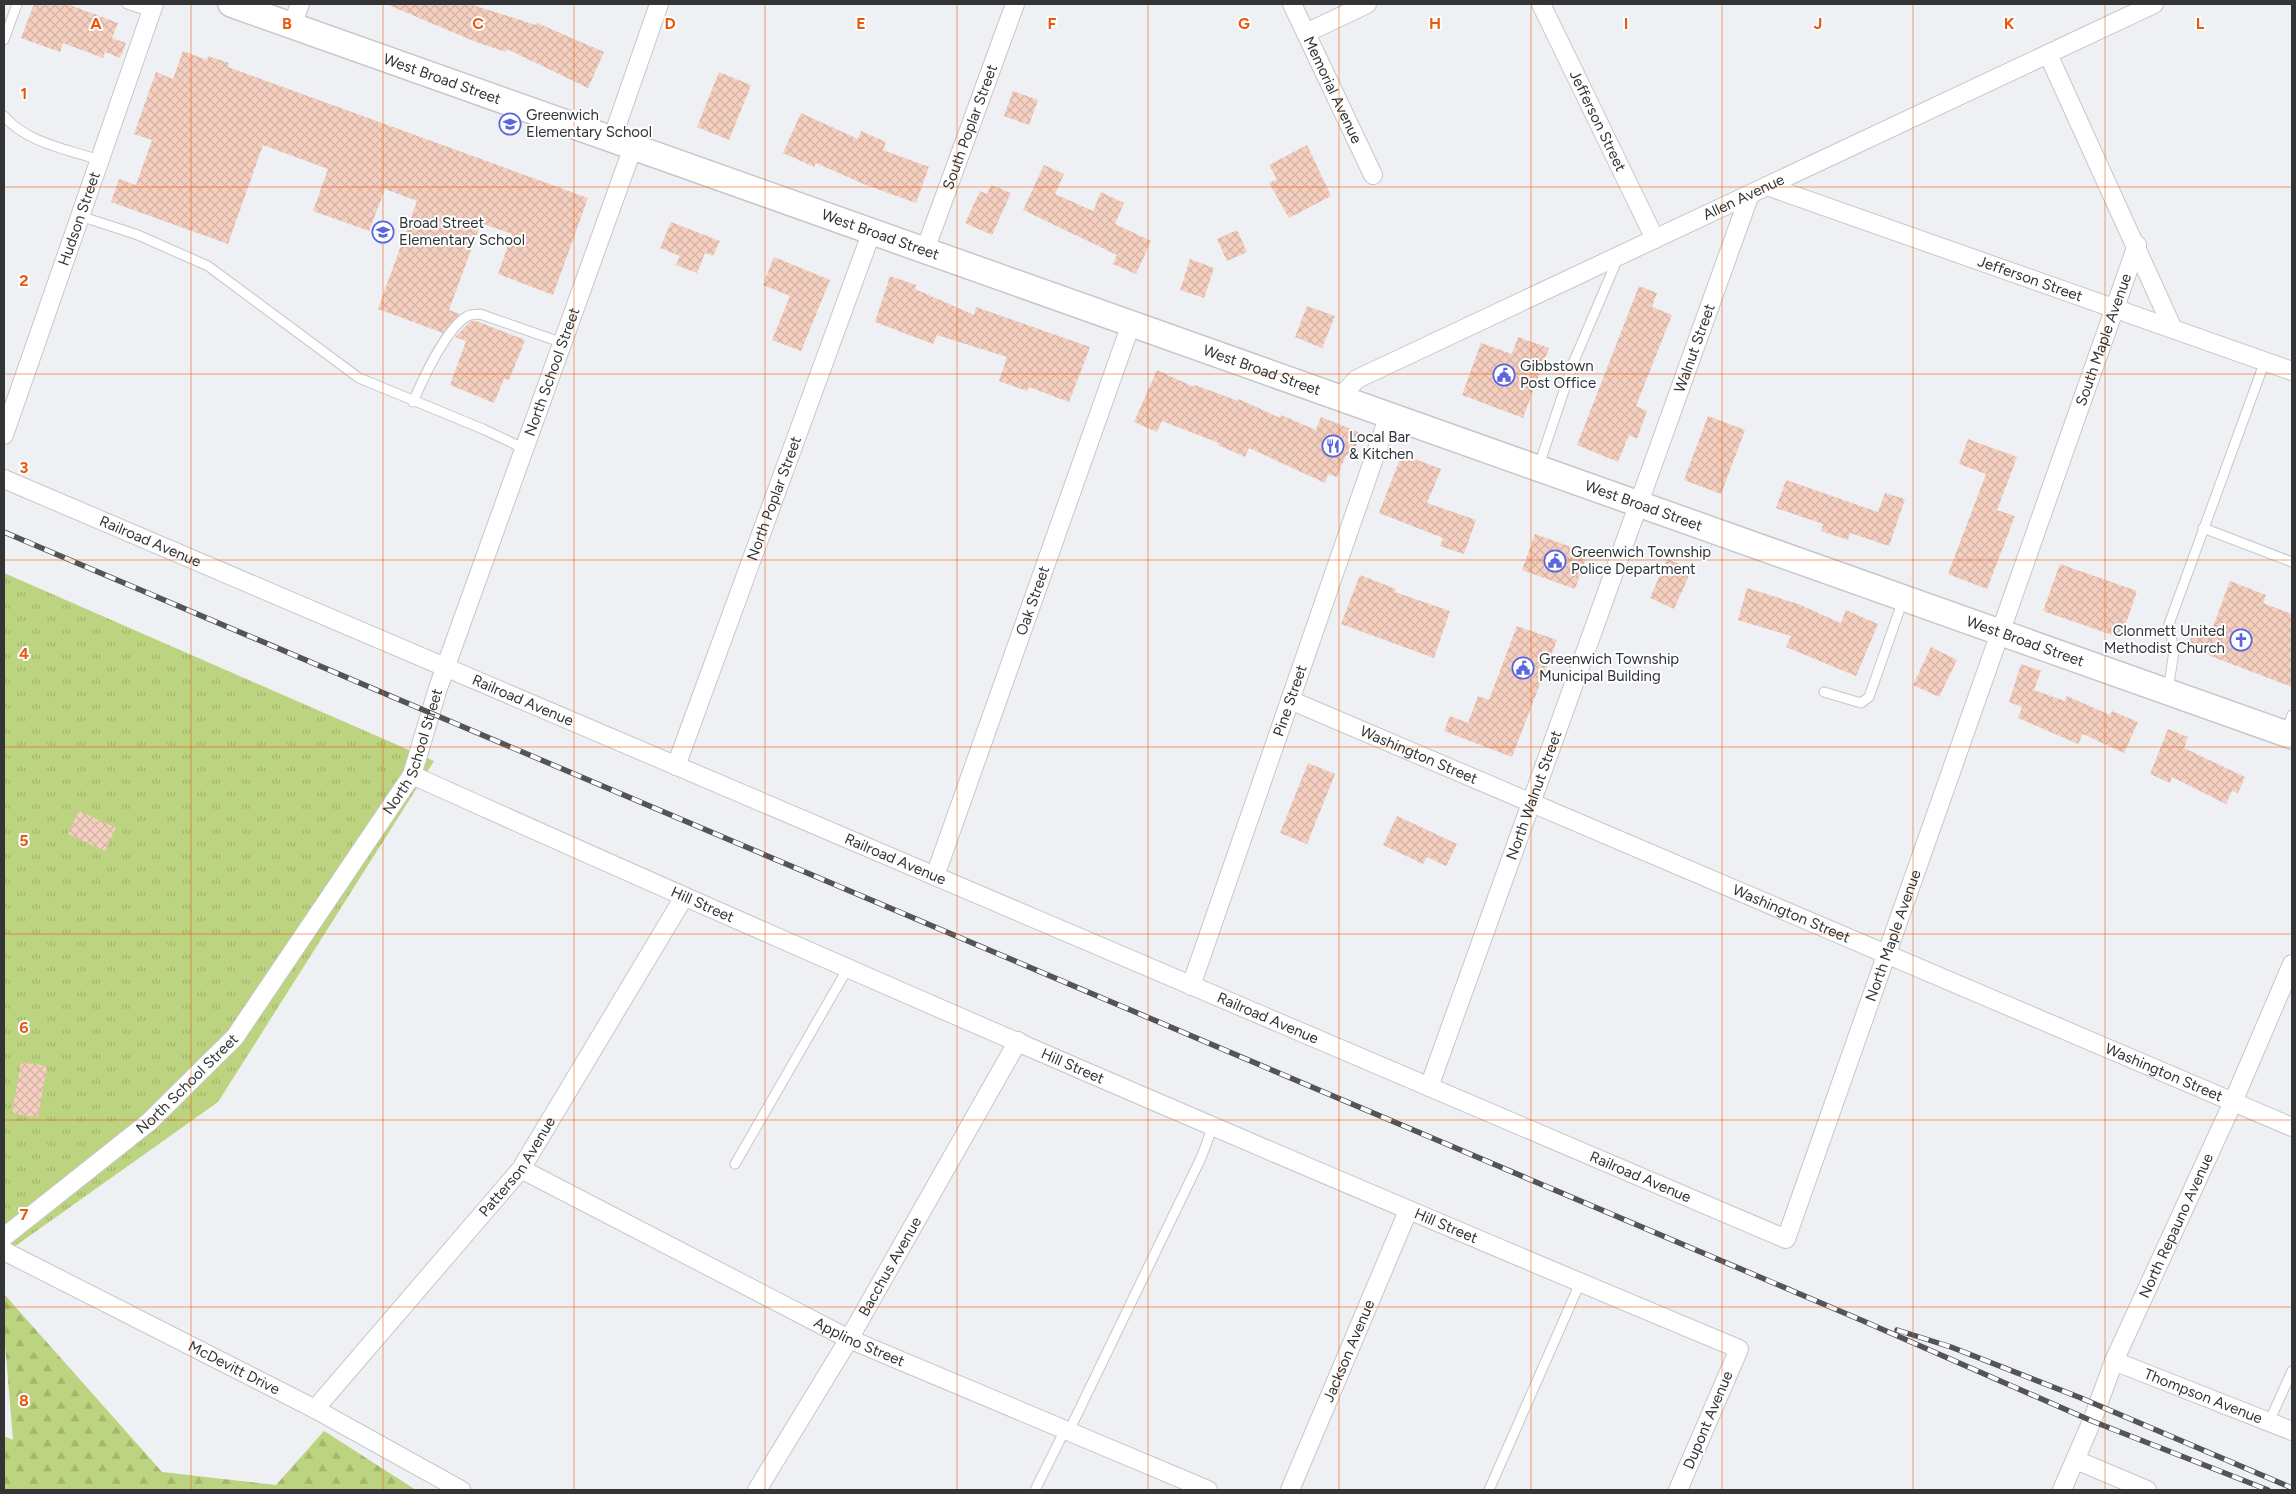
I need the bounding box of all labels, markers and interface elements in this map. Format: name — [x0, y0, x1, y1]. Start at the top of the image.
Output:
text: A — [90, 14, 102, 33]
text: B — [282, 14, 292, 33]
text: C — [472, 14, 484, 33]
text: D — [664, 14, 676, 33]
text: E — [856, 14, 866, 33]
text: F — [1048, 14, 1057, 33]
text: G — [1238, 14, 1250, 33]
text: H — [1429, 14, 1441, 33]
text: I — [1624, 14, 1628, 33]
text: J — [1814, 14, 1822, 33]
text: K — [2004, 14, 2015, 33]
text: L — [2196, 14, 2205, 33]
street label: Memorial Avenue — [1300, 33, 1366, 146]
street label: West Broad Street — [381, 50, 504, 108]
street label: South Poplar Street — [939, 62, 1001, 192]
street label: Jefferson Street — [1566, 68, 1630, 175]
text: 1 — [21, 84, 27, 103]
place label: Greenwich Elementary School — [526, 106, 652, 141]
school or university icon: Greenwich Elementary School — [498, 112, 522, 136]
street label: Hudson Street — [55, 169, 104, 268]
street label: Allen Avenue — [1700, 170, 1787, 224]
street label: West Broad Street — [819, 205, 942, 264]
place label: Broad Street Elementary School — [399, 214, 525, 249]
school or university icon: Broad Street Elementary School — [371, 220, 395, 244]
street label: Jefferson Street — [1975, 252, 2085, 306]
text: 2 — [19, 271, 29, 290]
street label: South Maple Avenue — [2072, 271, 2135, 408]
street label: Walnut Street — [1670, 301, 1719, 395]
street label: North School Street — [521, 305, 583, 439]
street label: West Broad Street — [1201, 341, 1323, 399]
place label: Gibbstown Post Office — [1520, 357, 1596, 392]
public building icon: Gibbstown Post Office — [1492, 363, 1516, 387]
place label: Local Bar & Kitchen — [1349, 428, 1414, 463]
street label: North Poplar Street — [743, 433, 805, 563]
restaurant icon: Local Bar & Kitchen — [1321, 434, 1345, 458]
text: 3 — [20, 458, 29, 477]
street label: West Broad Street — [1582, 477, 1705, 535]
street label: Railroad Avenue — [97, 512, 204, 571]
place label: Greenwich Township Police Department — [1571, 543, 1711, 578]
public building icon: Greenwich Township Police Department — [1543, 549, 1567, 573]
street label: Oak Street — [1012, 563, 1053, 638]
street label: West Broad Street — [1964, 612, 2087, 671]
place label: Clonmett United Methodist Church — [2104, 622, 2225, 657]
church icon: Clonmett United Methodist Church — [2229, 628, 2253, 652]
text: 4 — [19, 644, 29, 663]
place label: Greenwich Township Municipal Building — [1539, 650, 1679, 685]
public building icon: Greenwich Township Municipal Building — [1511, 656, 1535, 680]
street label: Pine Street — [1269, 662, 1311, 739]
street label: Railroad Avenue — [469, 671, 576, 730]
street label: North School Street — [379, 686, 446, 818]
street label: Washington Street — [1357, 722, 1481, 788]
street label: North Walnut Street — [1502, 728, 1565, 862]
street label: Railroad Avenue — [842, 830, 949, 889]
text: 5 — [19, 831, 29, 850]
street label: North Maple Avenue — [1862, 867, 1925, 1004]
street label: Washington Street — [1730, 881, 1853, 947]
street label: Hill Street — [668, 883, 737, 926]
street label: Railroad Avenue — [1214, 988, 1321, 1048]
text: 6 — [19, 1018, 29, 1037]
street label: North School Street — [133, 1030, 242, 1138]
street label: Washington Street — [2102, 1039, 2226, 1106]
street label: Hill Street — [1038, 1045, 1107, 1088]
street label: Patterson Avenue — [475, 1113, 559, 1220]
street label: Railroad Avenue — [1587, 1147, 1694, 1206]
street label: North Repauno Avenue — [2135, 1151, 2217, 1301]
street label: Hill Street — [1412, 1204, 1481, 1247]
text: 7 — [20, 1205, 29, 1224]
street label: Bacchus Avenue — [855, 1214, 925, 1320]
street label: Jackson Avenue — [1319, 1297, 1378, 1405]
street label: Applino Street — [811, 1313, 907, 1370]
street label: McDevitt Drive — [185, 1337, 283, 1399]
street label: Thompson Avenue — [2142, 1365, 2265, 1427]
street label: Dupont Avenue — [1679, 1368, 1737, 1472]
text: 8 — [19, 1391, 29, 1410]

